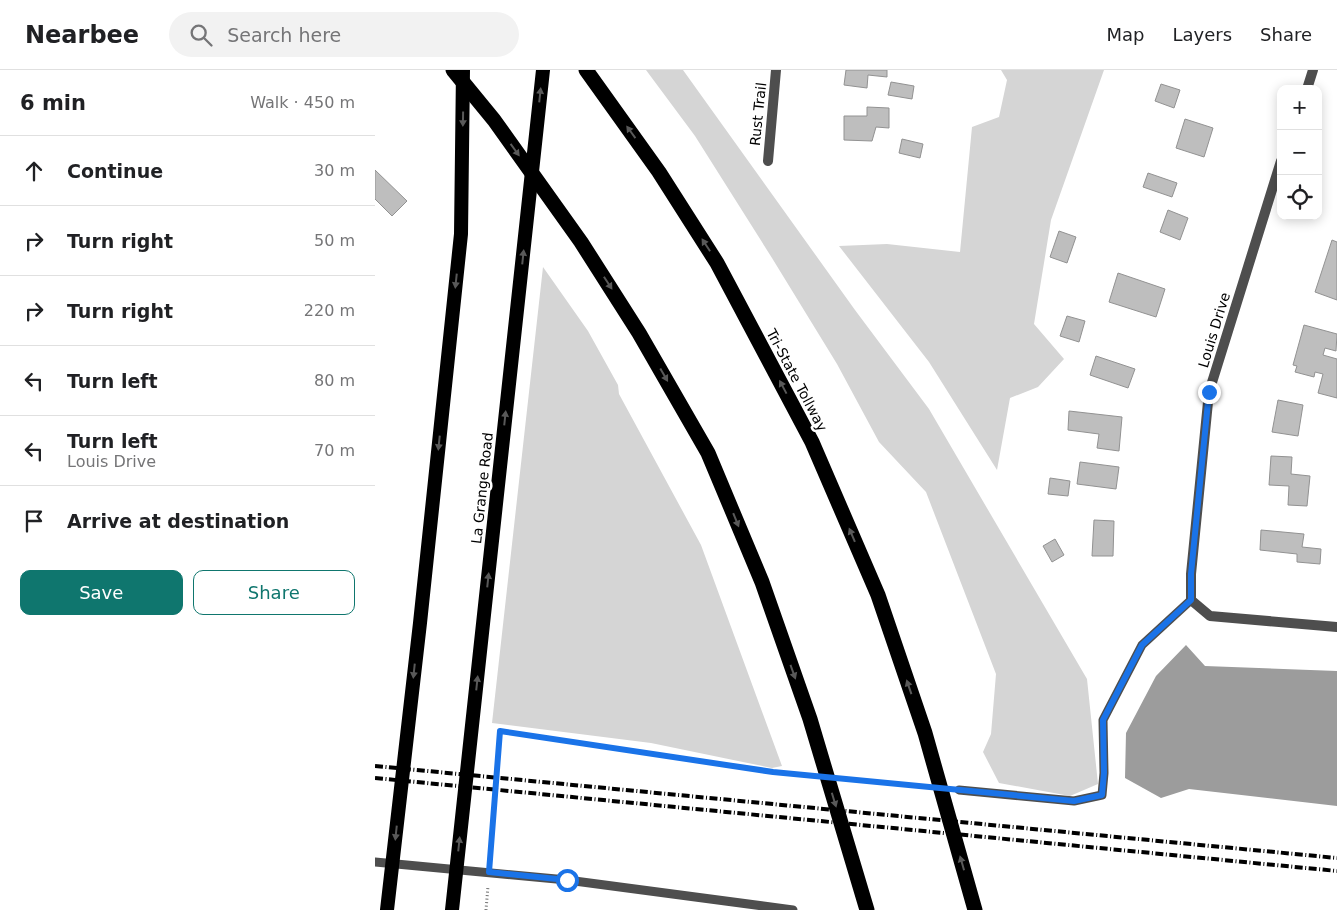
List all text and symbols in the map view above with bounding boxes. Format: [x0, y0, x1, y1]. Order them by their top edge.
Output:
search box [169, 12, 519, 57]
text: Nearbee [25, 21, 139, 49]
icon: search [187, 21, 215, 49]
text: Search here [227, 24, 341, 46]
text: Map [1106, 24, 1144, 45]
text: Layers [1172, 24, 1232, 45]
text: Share [1260, 24, 1312, 45]
street label: Rust Trail [747, 81, 769, 147]
map controls [1277, 85, 1322, 220]
button: + [1277, 85, 1322, 130]
one-way arrow [536, 87, 544, 103]
text: 6 min [20, 91, 86, 115]
text: Walk · 450 m [250, 93, 355, 112]
one-way arrow [459, 111, 467, 127]
one-way arrow [625, 126, 636, 139]
button: − [1277, 130, 1322, 175]
one-way arrow [510, 143, 520, 157]
icon: ahead [20, 157, 48, 185]
text: Continue [67, 160, 163, 182]
text: 30 m [314, 161, 355, 180]
button: locate [1277, 175, 1322, 220]
icon: right [20, 227, 48, 255]
text: Turn right [67, 230, 173, 252]
text: 50 m [314, 231, 355, 250]
one-way arrow [701, 238, 710, 251]
one-way arrow [519, 248, 527, 264]
one-way arrow [452, 273, 460, 289]
one-way arrow [603, 277, 612, 290]
street label: Louis Drive [1195, 290, 1233, 370]
icon: right [20, 297, 48, 325]
text: Turn right [67, 300, 173, 322]
text: 220 m [304, 301, 355, 320]
street label: Tri-State Tollway [763, 325, 831, 434]
icon: left [20, 367, 48, 395]
one-way arrow [659, 368, 668, 381]
text: Turn left [67, 370, 158, 392]
text: 80 m [314, 371, 355, 390]
one-way arrow [779, 380, 787, 395]
route end [1198, 381, 1221, 404]
one-way arrow [501, 410, 509, 426]
text: Turn left [67, 430, 158, 452]
street label: La Grange Road [468, 431, 496, 545]
one-way arrow [435, 435, 443, 451]
icon: left [20, 437, 48, 465]
text: 70 m [314, 441, 355, 460]
text: Louis Drive [67, 452, 156, 471]
icon: arrive [20, 507, 48, 535]
text: Arrive at destination [67, 510, 289, 532]
one-way arrow [732, 513, 740, 528]
one-way arrow [847, 528, 855, 542]
button: Save [20, 570, 183, 615]
button: Share [193, 570, 355, 615]
one-way arrow [484, 571, 492, 587]
one-way arrow [410, 664, 418, 680]
one-way arrow [789, 665, 797, 680]
one-way arrow [473, 674, 481, 690]
one-way arrow [905, 679, 912, 694]
one-way arrow [831, 792, 839, 807]
one-way arrow [392, 825, 400, 841]
one-way arrow [455, 836, 463, 852]
one-way arrow [957, 856, 965, 871]
route start [556, 869, 579, 892]

